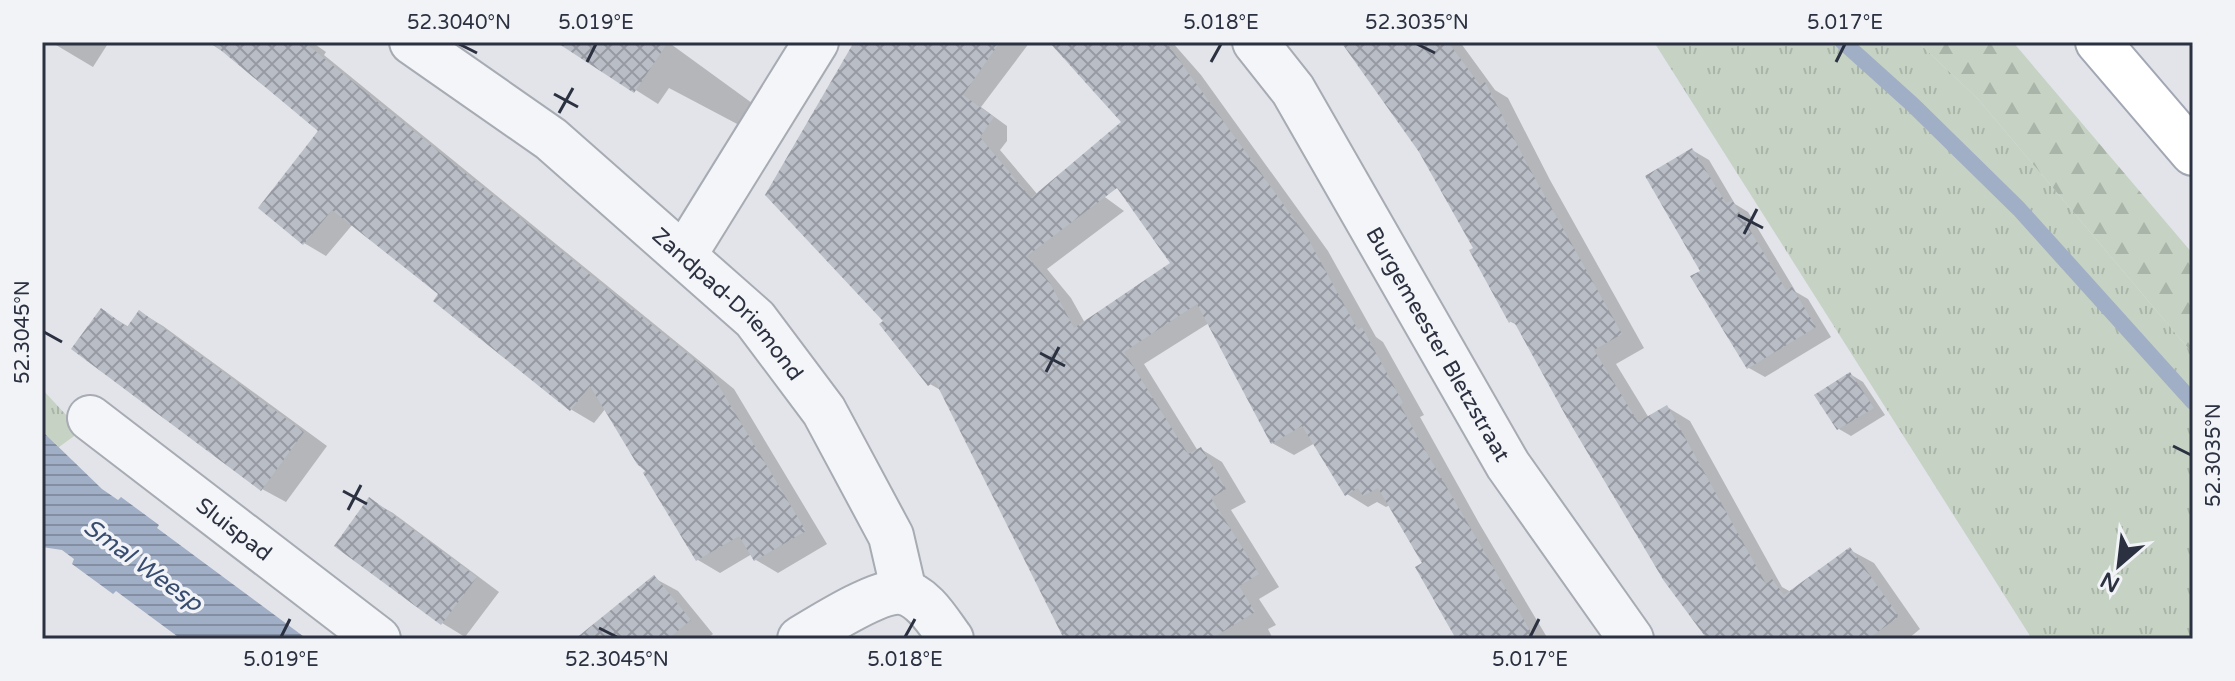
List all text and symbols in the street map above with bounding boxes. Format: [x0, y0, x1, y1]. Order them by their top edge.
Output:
text: 52.3040°N [407, 11, 511, 35]
text: 5.019°E [558, 11, 634, 35]
text: 5.018°E [1183, 11, 1259, 35]
text: 52.3035°N [1365, 11, 1469, 35]
text: 5.017°E [1807, 11, 1883, 35]
street label: Zandpad-Driemond [647, 223, 808, 386]
street label: Burgemeester Bletzstraat [1360, 223, 1515, 466]
text: 52.3045°N [11, 280, 35, 384]
text: 52.3035°N [2202, 403, 2226, 507]
street label: Sluispad [191, 492, 277, 567]
water label: Smal Weesp [78, 513, 209, 619]
north arrow [2079, 525, 2159, 605]
text: N [2096, 566, 2124, 597]
text: 5.019°E [243, 648, 319, 672]
text: 52.3045°N [565, 648, 669, 672]
text: 5.018°E [867, 648, 943, 672]
text: 5.017°E [1492, 648, 1568, 672]

